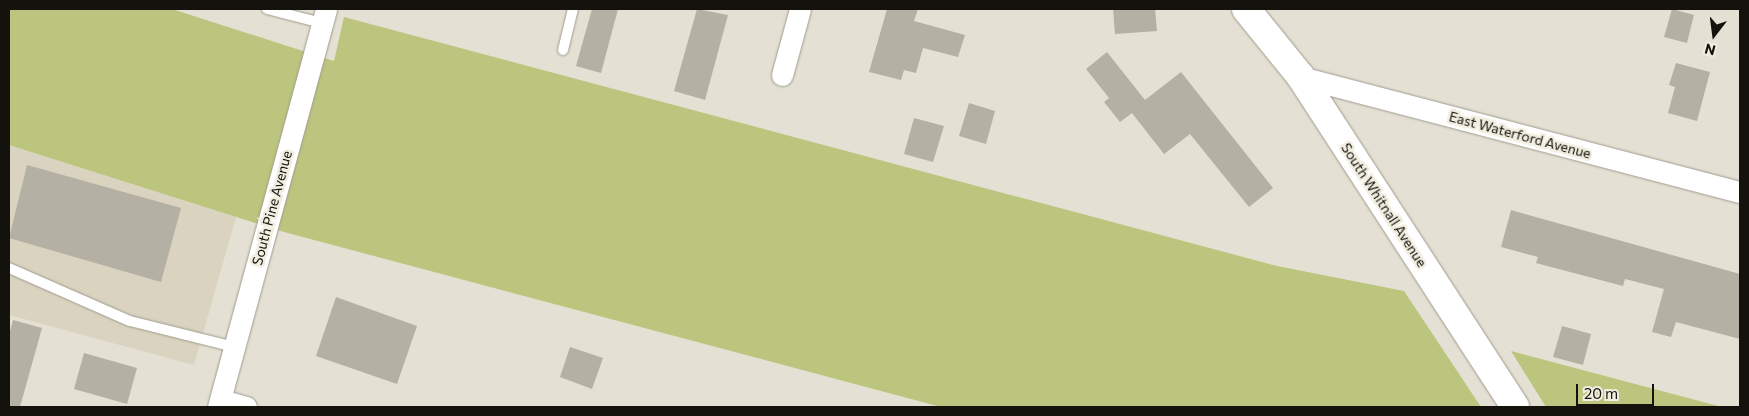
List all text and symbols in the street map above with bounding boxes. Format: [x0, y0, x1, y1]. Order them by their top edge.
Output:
north arrow [1689, 10, 1739, 60]
text: N [1703, 40, 1717, 60]
street label: East Waterford Avenue [1447, 108, 1593, 162]
street label: South Whitnall Avenue [1338, 140, 1430, 270]
street label: South Pine Avenue [249, 149, 295, 267]
scale bar [1579, 374, 1656, 406]
text: 20 m [1584, 384, 1618, 402]

